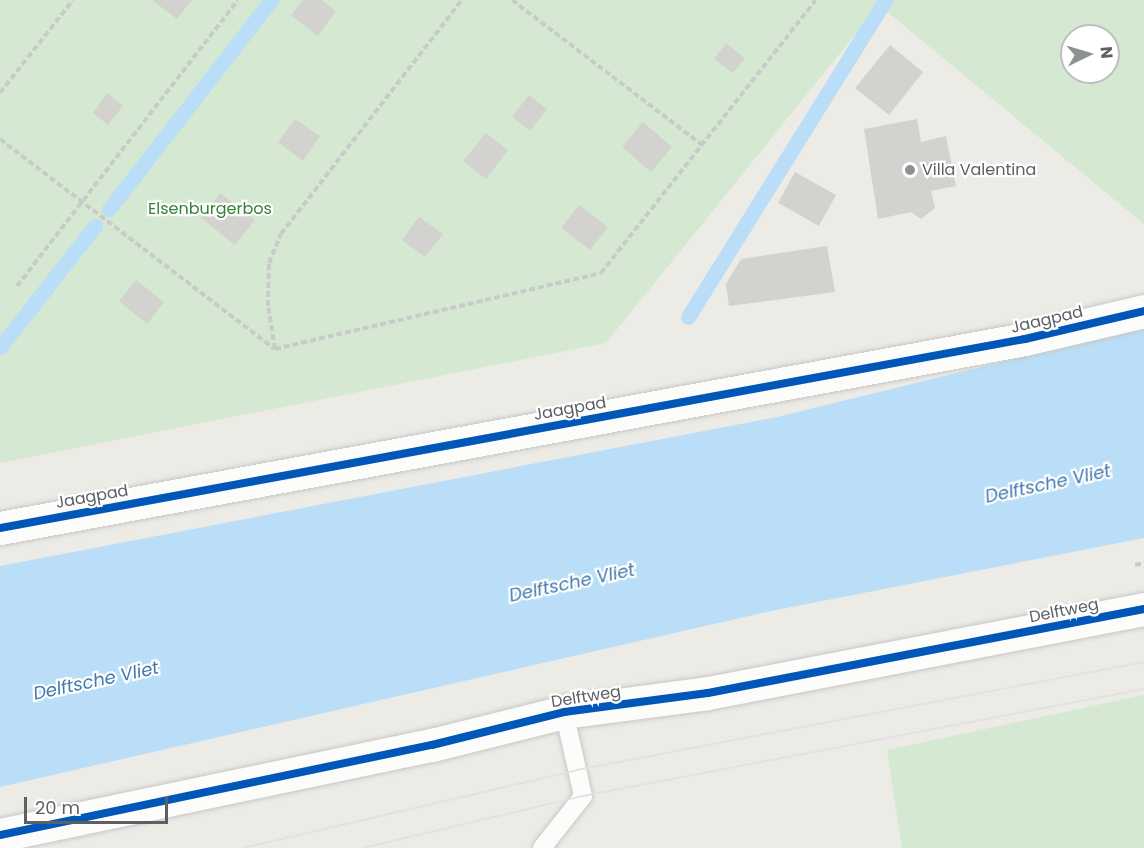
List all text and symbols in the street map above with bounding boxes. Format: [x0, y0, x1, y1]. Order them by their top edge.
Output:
north arrow [1060, 24, 1120, 84]
text: N [1094, 46, 1118, 60]
place label: Villa Valentina [922, 160, 1036, 180]
marker: Villa Valentina [903, 163, 917, 177]
park label: Elsenburgerbos [148, 199, 272, 219]
street label: Jaagpad [1009, 302, 1085, 338]
street label: Jaagpad [532, 393, 608, 425]
water label: Delftsche Vliet [983, 460, 1113, 508]
street label: Jaagpad [54, 481, 130, 513]
water label: Delftsche Vliet [507, 559, 637, 607]
street label: Delftweg [1028, 595, 1100, 627]
water label: Delftsche Vliet [31, 657, 161, 705]
street label: Delftweg [550, 682, 622, 712]
scale bar [27, 785, 171, 823]
text: 20 m [35, 795, 80, 820]

